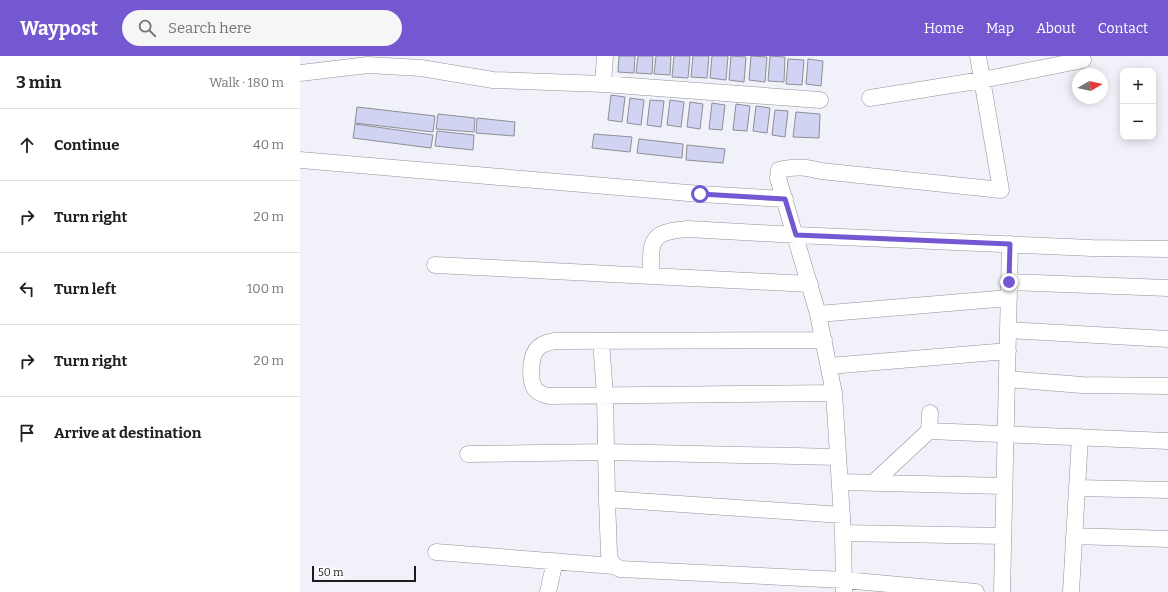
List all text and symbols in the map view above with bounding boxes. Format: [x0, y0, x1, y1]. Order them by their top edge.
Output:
search box [122, 10, 402, 46]
text: Waypost [20, 17, 98, 40]
icon: search [136, 17, 158, 39]
text: Search here [168, 19, 251, 37]
text: Home [924, 20, 964, 37]
text: Map [986, 20, 1014, 37]
text: About [1036, 20, 1076, 37]
text: Contact [1098, 20, 1148, 37]
north arrow [1072, 68, 1108, 104]
map controls [1120, 68, 1156, 140]
button: + [1120, 68, 1156, 104]
text: 3 min [16, 72, 61, 93]
text: Walk · 180 m [209, 75, 284, 90]
button: − [1120, 104, 1156, 140]
icon: ahead [16, 134, 38, 156]
text: Continue [54, 136, 120, 154]
text: 40 m [253, 137, 284, 152]
route start [691, 185, 709, 203]
icon: right [16, 206, 38, 228]
text: Turn right [54, 208, 127, 226]
text: 20 m [254, 209, 284, 224]
route end [1000, 273, 1018, 291]
icon: left [16, 278, 38, 300]
text: Turn left [54, 280, 116, 298]
text: 100 m [247, 281, 284, 296]
icon: right [16, 350, 38, 372]
text: Turn right [54, 352, 127, 370]
text: 20 m [254, 353, 284, 368]
icon: arrive [16, 422, 38, 444]
text: Arrive at destination [54, 424, 201, 442]
scale bar [312, 564, 416, 583]
text: 50 m [318, 566, 344, 579]

